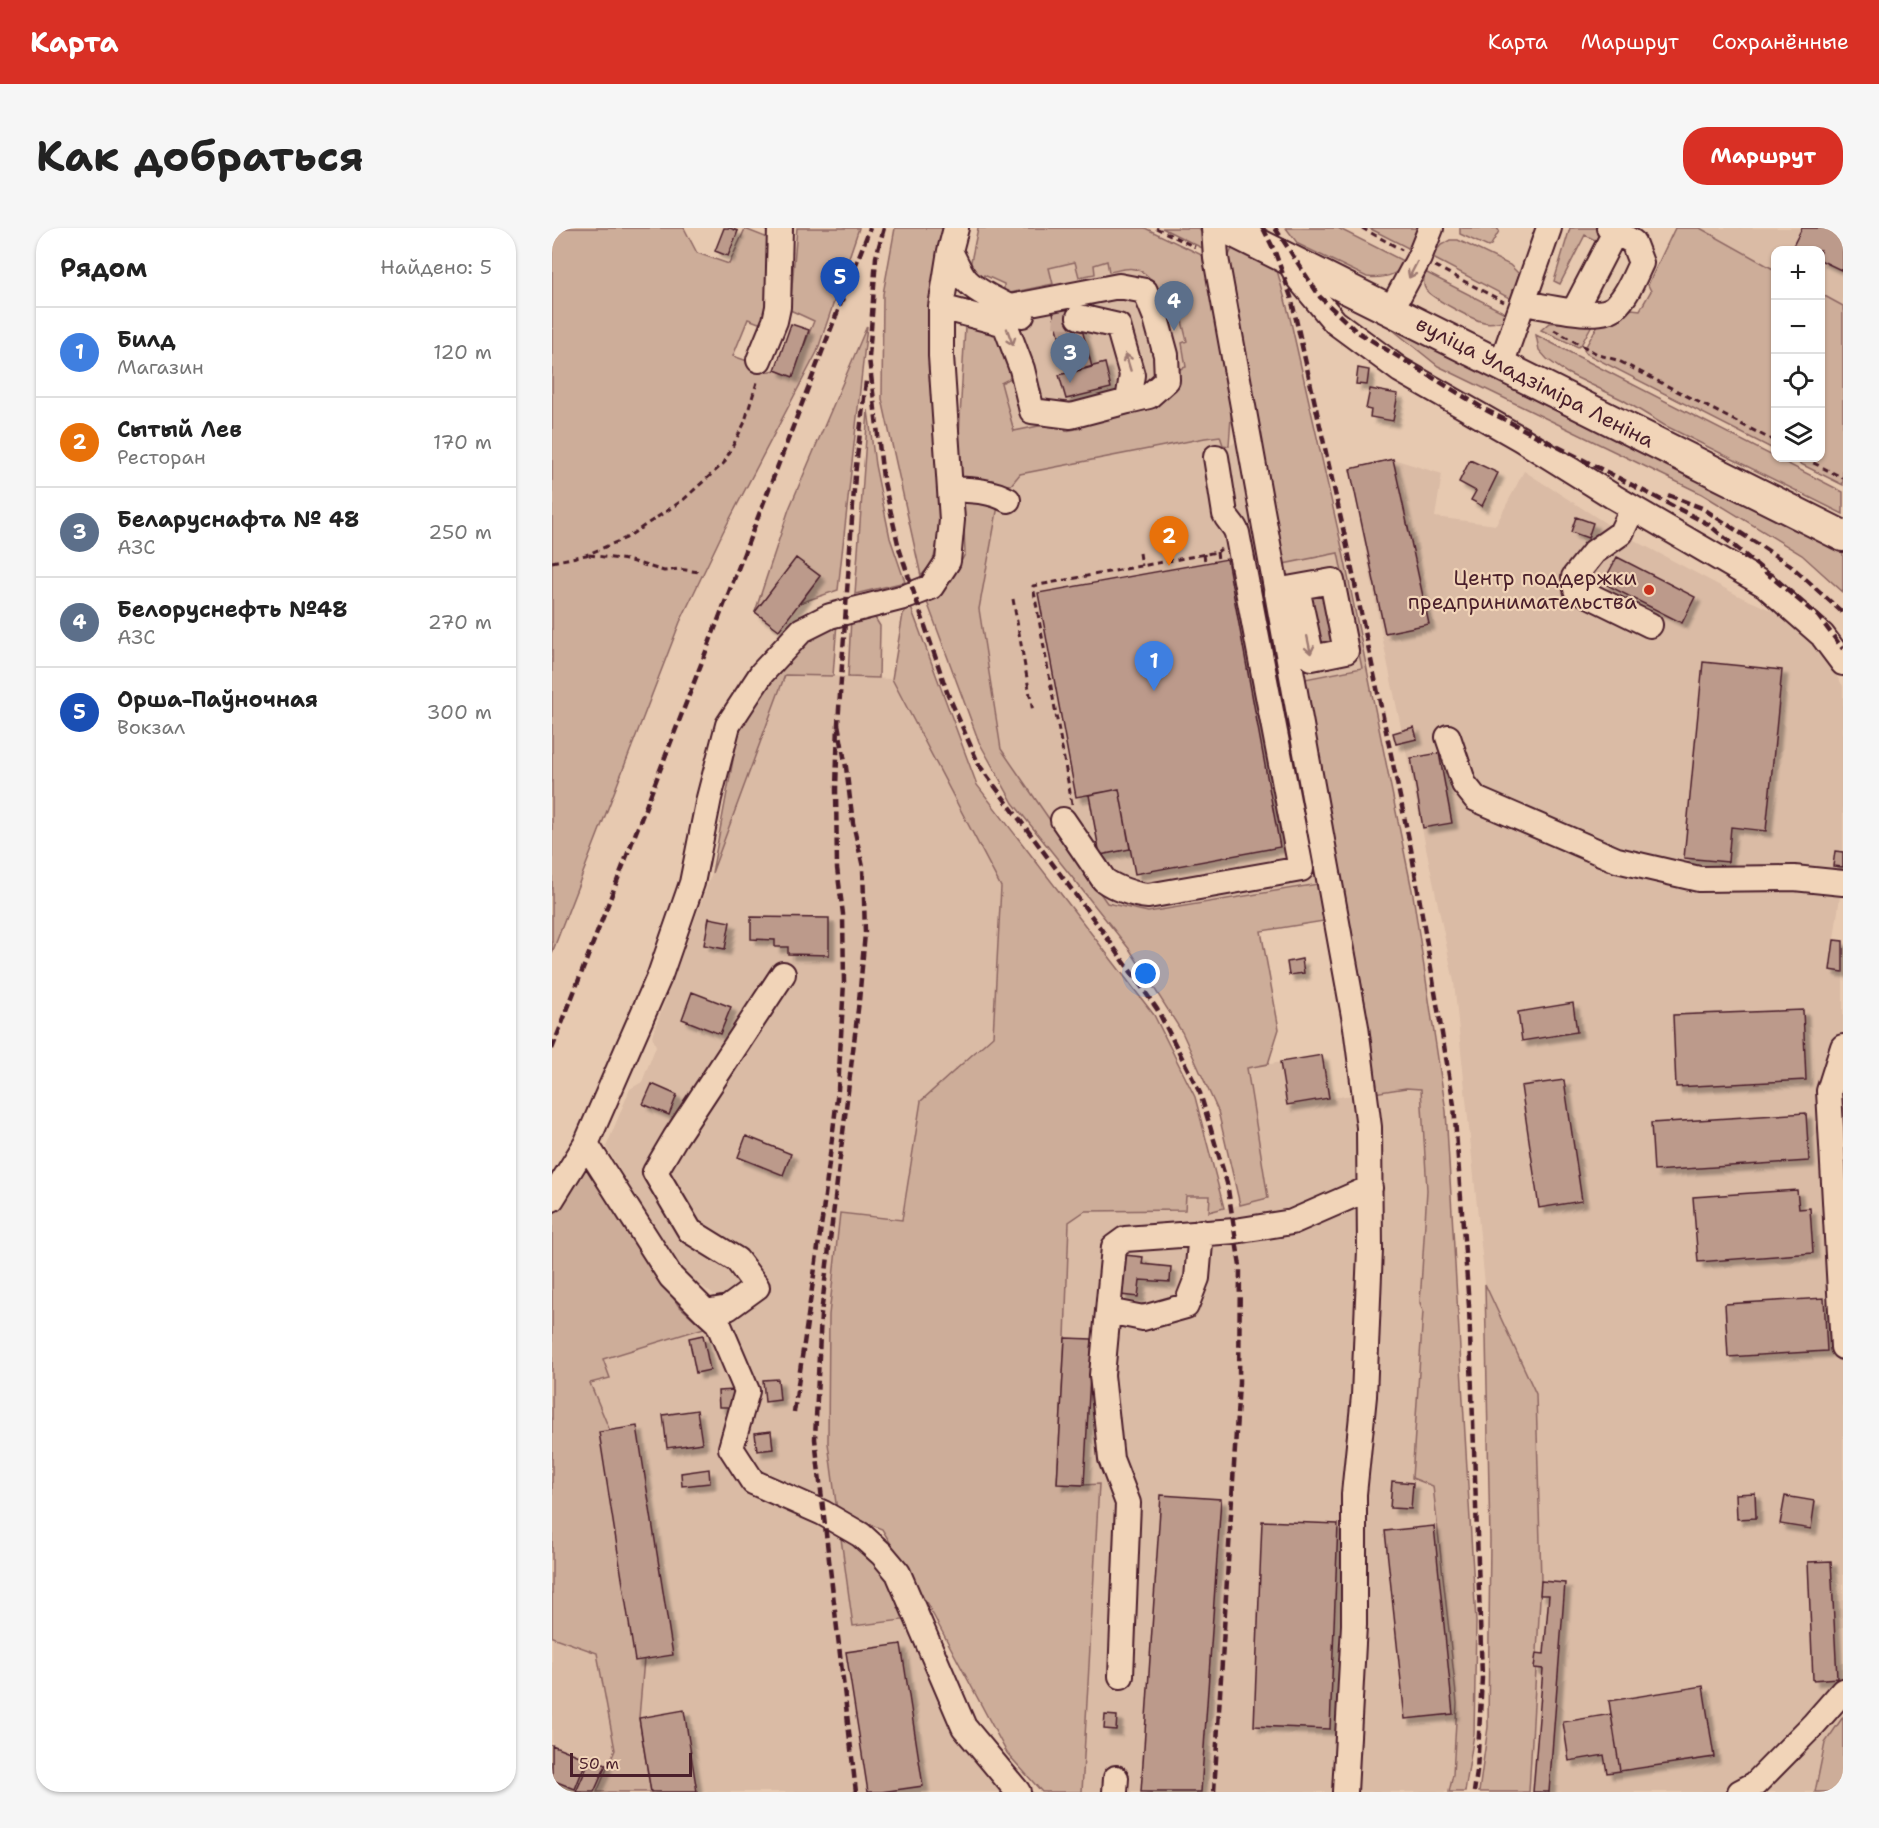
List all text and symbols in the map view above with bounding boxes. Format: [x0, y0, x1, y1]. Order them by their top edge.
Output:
text: Карта [30, 23, 119, 61]
text: Карта [1488, 28, 1548, 56]
text: Маршрут [1581, 28, 1679, 56]
text: Сохранённые [1712, 28, 1849, 56]
button: Маршрут [1683, 127, 1843, 185]
text: Как добраться [36, 128, 364, 184]
map controls [1771, 246, 1825, 462]
button: + [1771, 246, 1825, 300]
text: Рядом [60, 250, 147, 285]
text: Найдено: 5 [380, 254, 492, 280]
pin: 5 [820, 257, 860, 307]
one-way arrow [1406, 260, 1418, 278]
pin: 4 [1154, 282, 1194, 331]
button: − [1771, 300, 1825, 354]
street label: вуліца Уладзіміра Леніна [1411, 310, 1659, 454]
text: Билд [117, 325, 176, 354]
one-way arrow [1005, 327, 1016, 345]
pin: 3 [1050, 334, 1090, 383]
text: 1 [75, 339, 84, 365]
text: 120 m [433, 339, 492, 365]
one-way arrow [1122, 353, 1133, 372]
text: Магазин [117, 354, 204, 380]
button: locate [1771, 354, 1825, 408]
button: layers [1771, 408, 1825, 462]
text: Сытый Лев [117, 415, 242, 444]
text: 2 [73, 429, 87, 455]
text: 170 m [433, 429, 492, 455]
text: Ресторан [117, 444, 206, 470]
text: Беларуснафта № 48 [117, 505, 359, 534]
pin: 2 [1150, 516, 1188, 566]
text: 3 [73, 519, 87, 545]
text: 250 m [428, 519, 492, 545]
text: АЗС [117, 534, 155, 560]
place label: Центр поддержки предпринимательства [1408, 564, 1637, 616]
marker: Центр поддержки предпринимательства [1642, 583, 1656, 597]
text: Белоруснефть №48 [117, 595, 348, 624]
text: 4 [73, 609, 87, 635]
text: 270 m [428, 609, 492, 635]
text: АЗС [117, 624, 155, 650]
one-way arrow [1304, 635, 1315, 654]
pin: 1 [1134, 642, 1174, 691]
text: Орша-Паўночная [117, 685, 318, 714]
text: 5 [73, 699, 86, 725]
text: 300 m [426, 699, 492, 725]
text: Вокзал [117, 714, 185, 740]
your location [1131, 959, 1160, 988]
scale bar [570, 1750, 692, 1778]
text: 50 m [579, 1753, 619, 1774]

